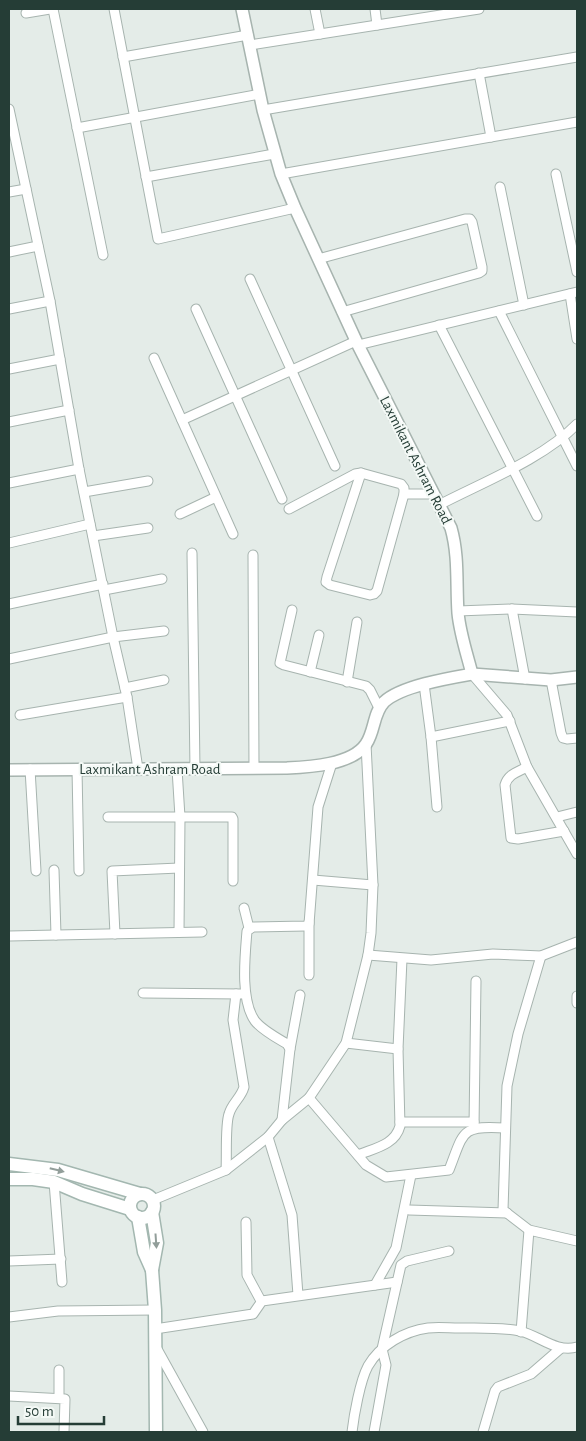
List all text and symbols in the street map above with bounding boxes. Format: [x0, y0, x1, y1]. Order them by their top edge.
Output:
street label: Laxmikant Ashram Road [377, 394, 454, 527]
street label: Laxmikant Ashram Road [79, 762, 221, 777]
one-way arrow [49, 1167, 64, 1175]
one-way arrow [153, 1234, 161, 1250]
scale bar [18, 1394, 104, 1426]
text: 50 m [25, 1404, 54, 1419]

